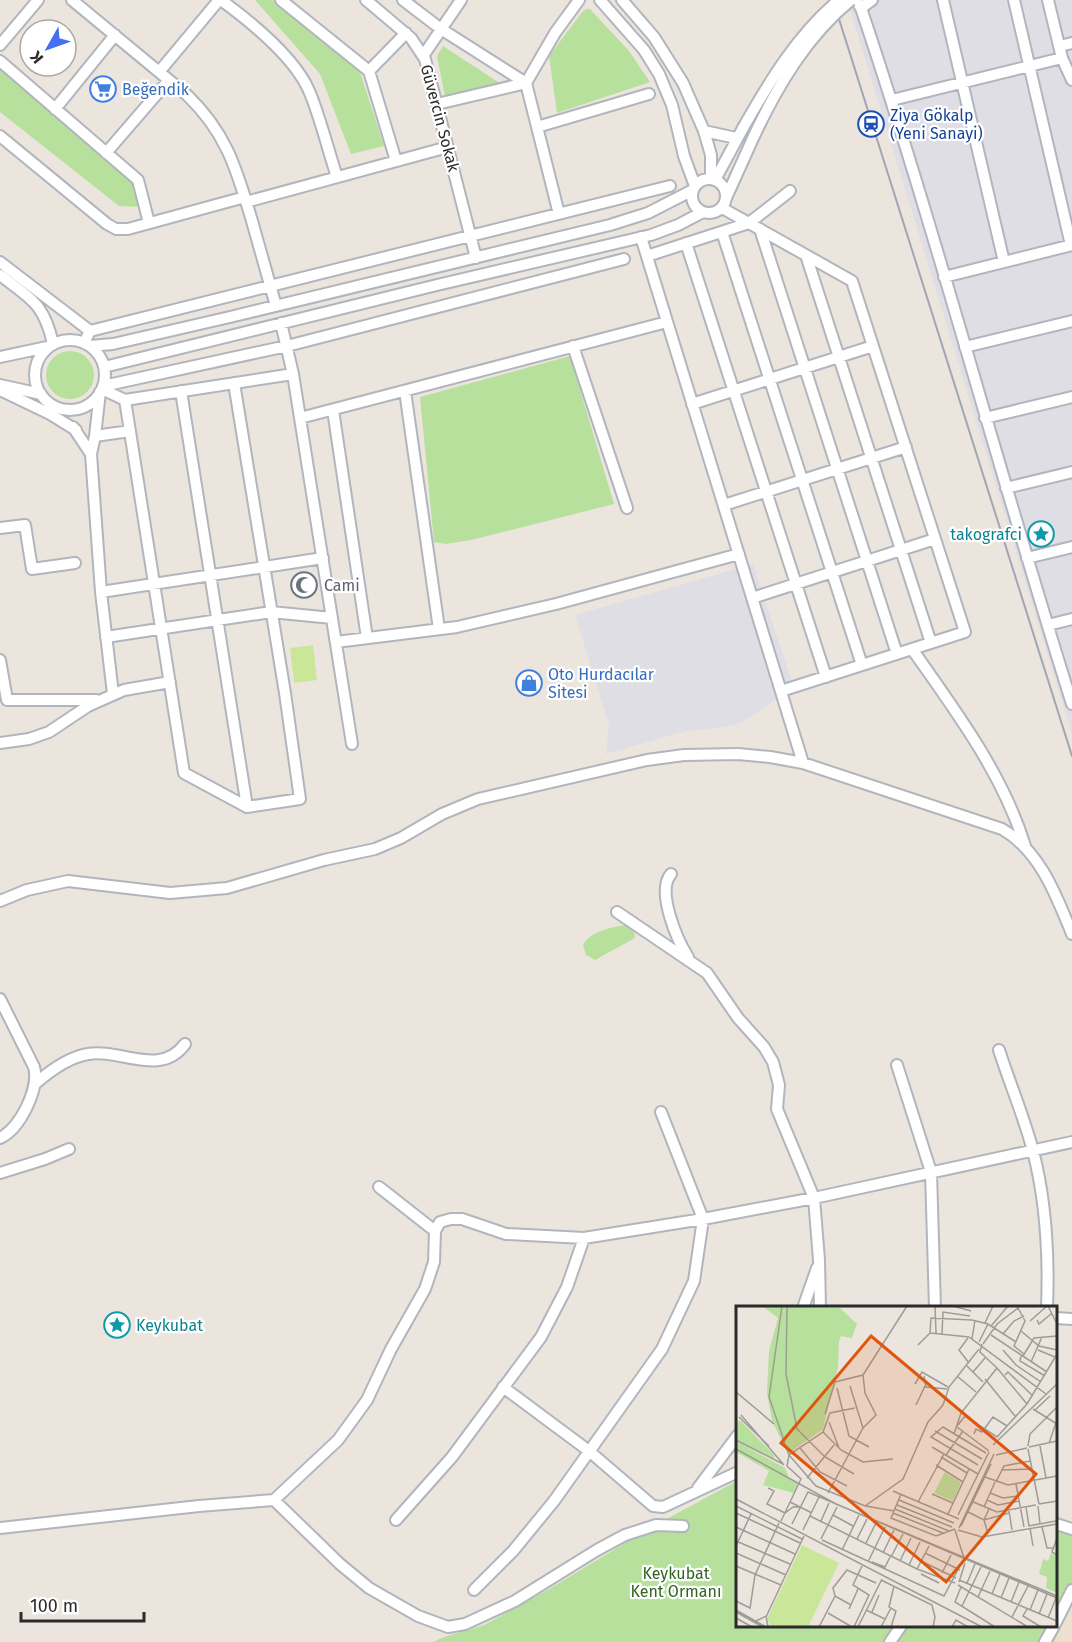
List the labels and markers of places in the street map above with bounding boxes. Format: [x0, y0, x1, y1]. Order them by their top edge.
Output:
supermarket icon: Beğendik [88, 74, 118, 104]
place label: Beğendik [122, 80, 190, 99]
place label: Ziya Gökalp (Yeni Sanayi) [890, 106, 983, 143]
station icon: Ziya Gökalp (Yeni Sanayi) [856, 109, 886, 139]
place icon: takografci [1026, 519, 1056, 549]
place label: takografci [950, 525, 1022, 544]
mosque icon: Cami [289, 570, 319, 600]
place label: Cami [324, 576, 360, 595]
place label: Oto Hurdacılar Sitesi [548, 665, 655, 702]
shop icon: Oto Hurdacılar Sitesi [514, 668, 544, 698]
place icon: Keykubat [102, 1310, 132, 1340]
place label: Keykubat [136, 1316, 203, 1335]

